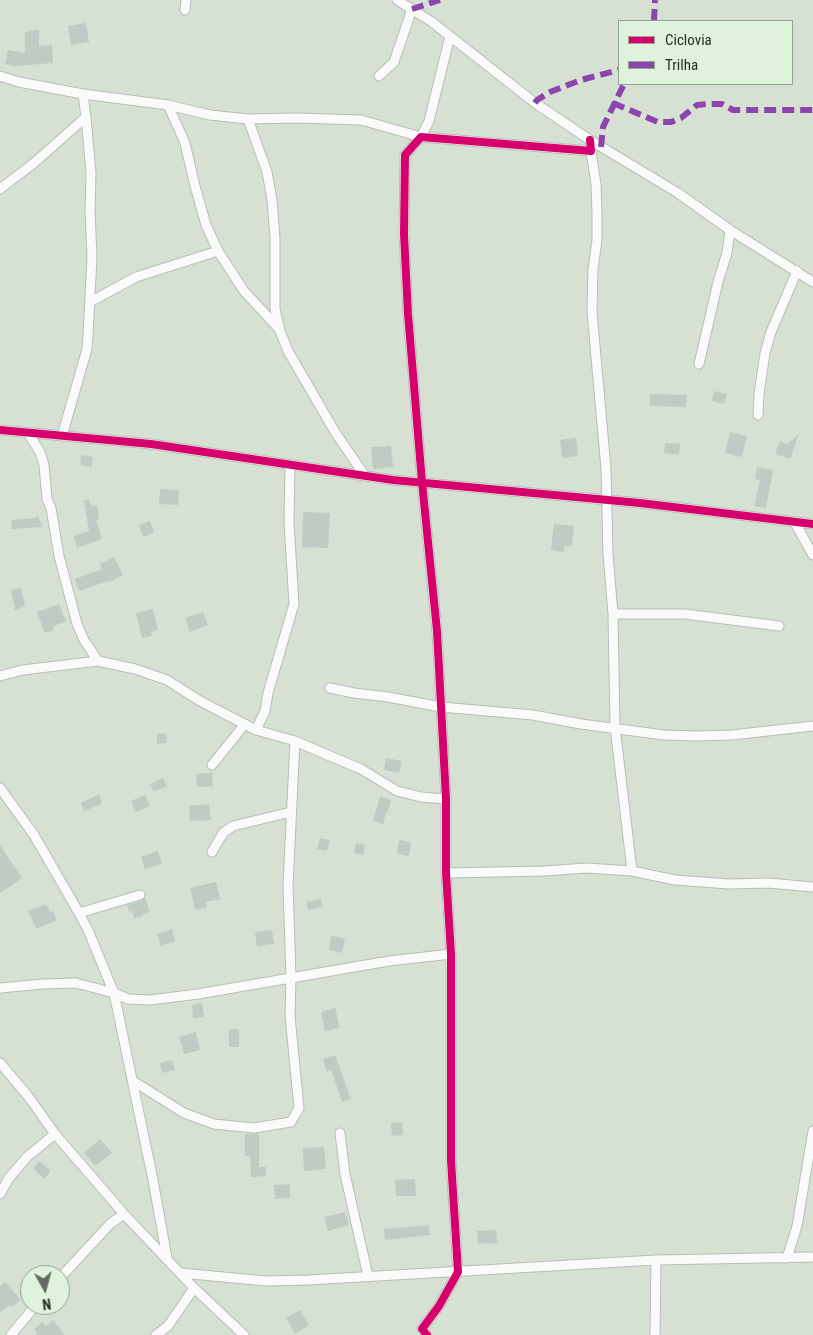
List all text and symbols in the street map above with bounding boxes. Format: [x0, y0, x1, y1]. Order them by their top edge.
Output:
legend [618, 20, 793, 85]
text: Ciclovia [665, 31, 712, 49]
text: Trilha [665, 56, 698, 74]
north arrow [20, 1265, 70, 1315]
text: N [41, 1295, 52, 1312]

